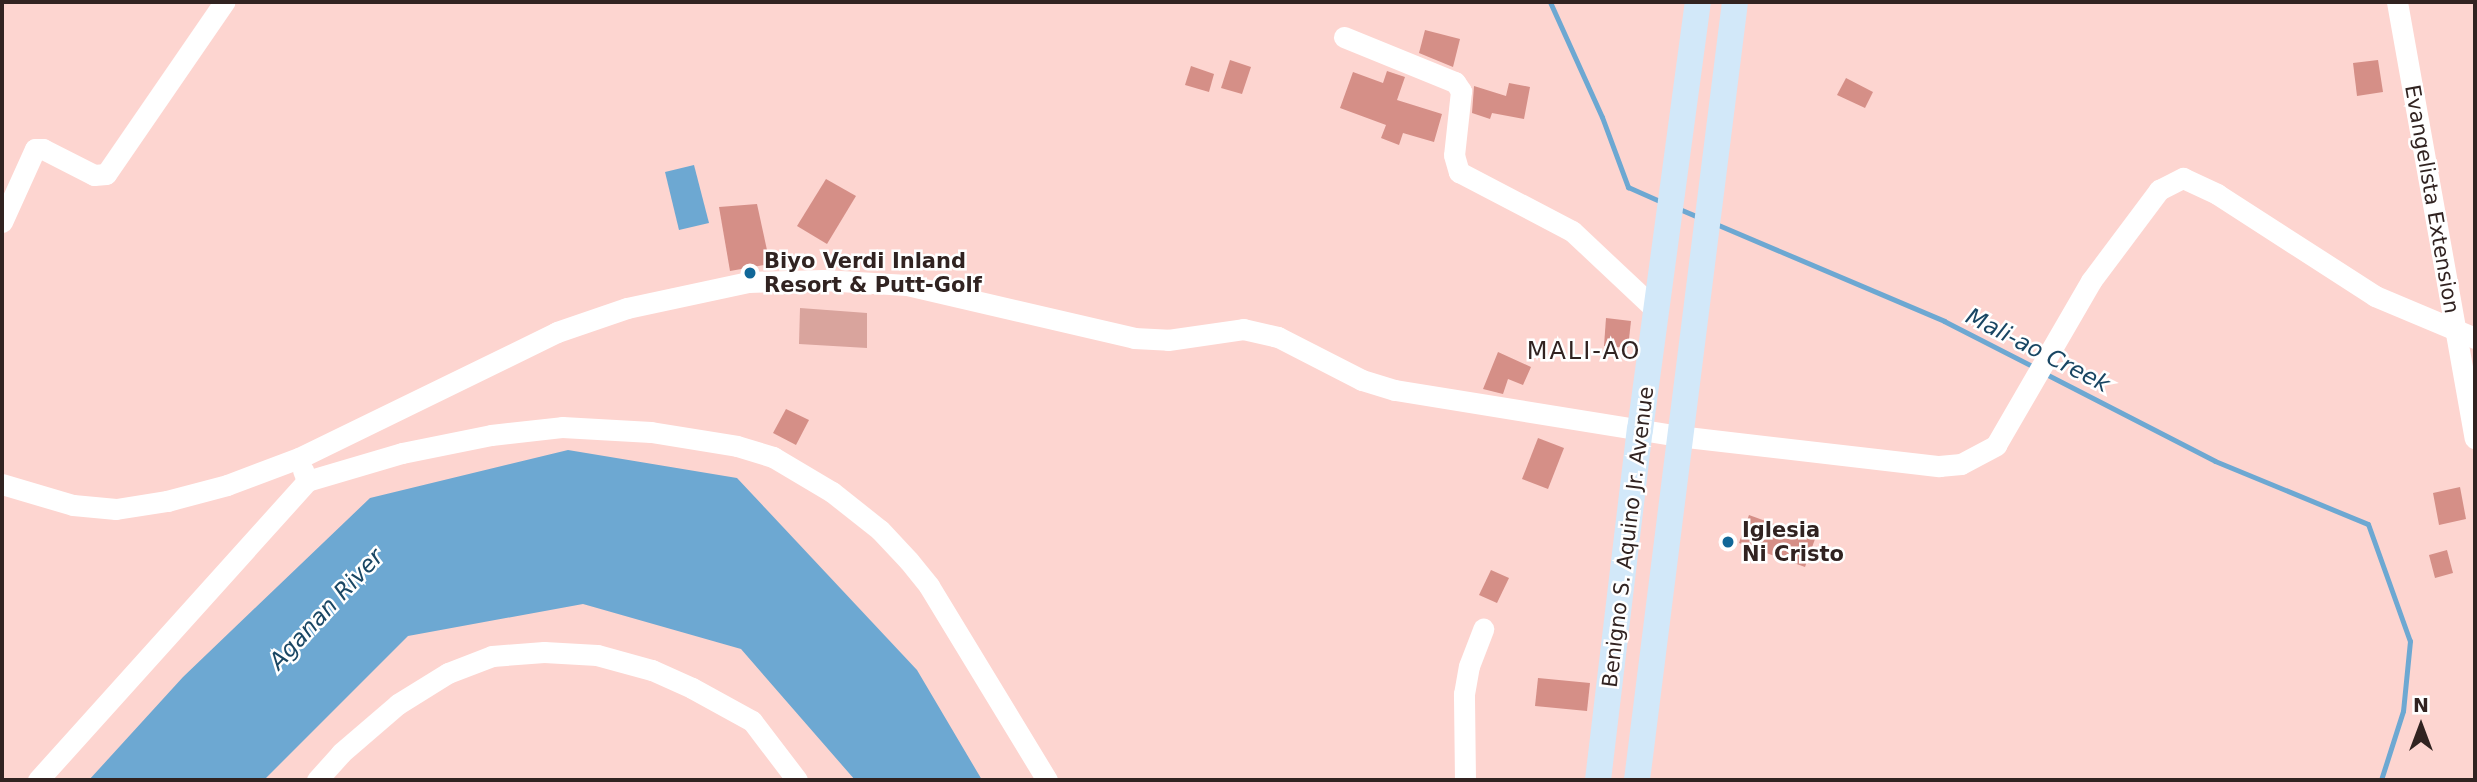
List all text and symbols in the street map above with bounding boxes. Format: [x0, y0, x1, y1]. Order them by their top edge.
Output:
street label: Evangelista Extension [2399, 83, 2465, 315]
place label: Biyo Verdi Inland Resort & Putt-Golf [764, 248, 982, 298]
marker: Biyo Verdi Inland Resort & Putt-Golf [742, 265, 758, 281]
water label: Mali-ao Creek [1962, 302, 2114, 398]
district label: MALI-AO [1528, 338, 1640, 366]
street label: Benigno S. Aquino Jr. Avenue [1597, 385, 1659, 689]
place label: Iglesia Ni Cristo [1742, 517, 1844, 567]
marker: Iglesia Ni Cristo [1720, 534, 1736, 550]
water label: Aganan River [263, 543, 389, 675]
north arrow [2386, 691, 2456, 761]
text: N [2413, 694, 2429, 716]

